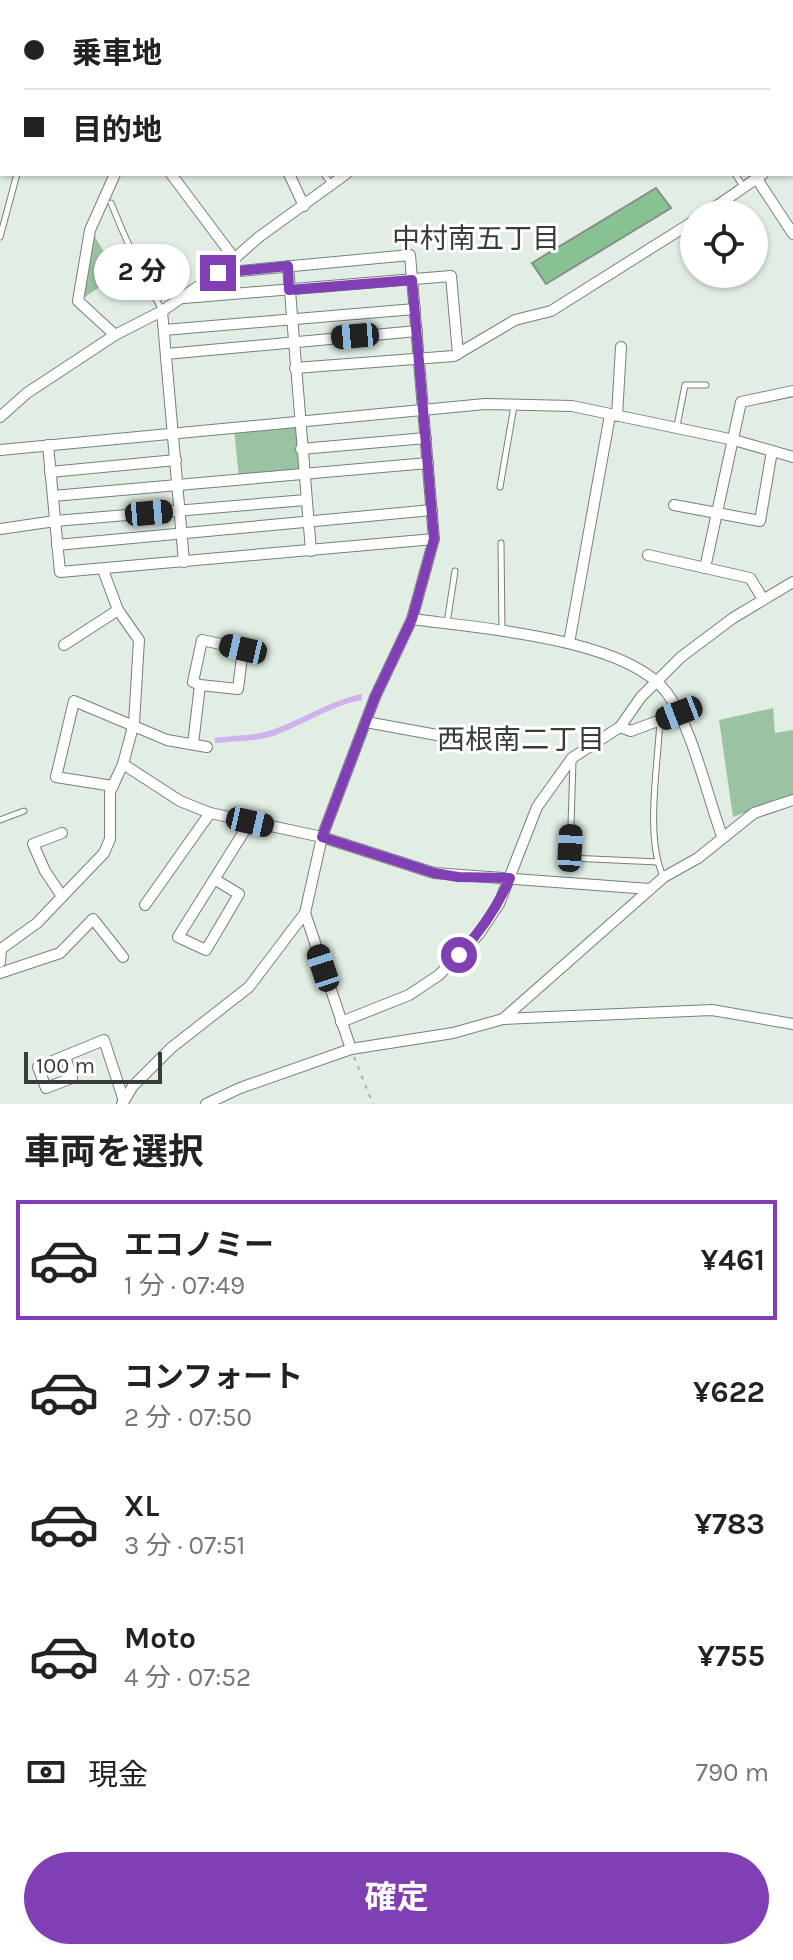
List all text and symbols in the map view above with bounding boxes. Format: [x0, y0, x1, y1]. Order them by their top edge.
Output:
text: 乗車地 [72, 35, 162, 71]
text: 目的地 [72, 112, 162, 148]
map controls [680, 200, 768, 288]
button: locate [680, 200, 768, 288]
district label: 中村南五丁目 [392, 222, 560, 255]
callout: 2 分 [94, 245, 190, 301]
route end [200, 255, 236, 291]
text: 2 分 [118, 256, 166, 287]
car [330, 322, 380, 350]
car [124, 499, 174, 527]
car [217, 632, 269, 666]
car [652, 693, 706, 733]
district label: 西根南二丁目 [437, 723, 605, 756]
car [224, 805, 276, 839]
car [557, 823, 583, 873]
route start [441, 937, 477, 973]
car [304, 941, 342, 995]
scale bar [24, 1048, 162, 1084]
text: 100 m [36, 1053, 95, 1079]
text: 車両を選択 [24, 1131, 204, 1173]
icon: car [28, 1224, 100, 1296]
text: エコノミー [124, 1227, 274, 1263]
text: ¥461 [701, 1242, 765, 1278]
text: 1 分 · 07:49 [124, 1270, 245, 1301]
icon: car [28, 1356, 100, 1428]
text: コンフォート [124, 1359, 303, 1395]
text: ¥622 [693, 1374, 765, 1410]
text: 2 分 · 07:50 [124, 1402, 252, 1433]
icon: car [28, 1488, 100, 1560]
text: XL [124, 1488, 159, 1524]
text: ¥783 [694, 1506, 765, 1542]
text: 3 分 · 07:51 [124, 1530, 245, 1561]
icon: car [28, 1620, 100, 1692]
text: Moto [124, 1620, 196, 1656]
text: ¥755 [698, 1638, 765, 1674]
text: 4 分 · 07:52 [124, 1662, 251, 1693]
icon: cash [24, 1750, 68, 1794]
text: 現金 [88, 1757, 148, 1793]
text: 790 m [696, 1757, 769, 1788]
button: 確定 [24, 1852, 769, 1944]

